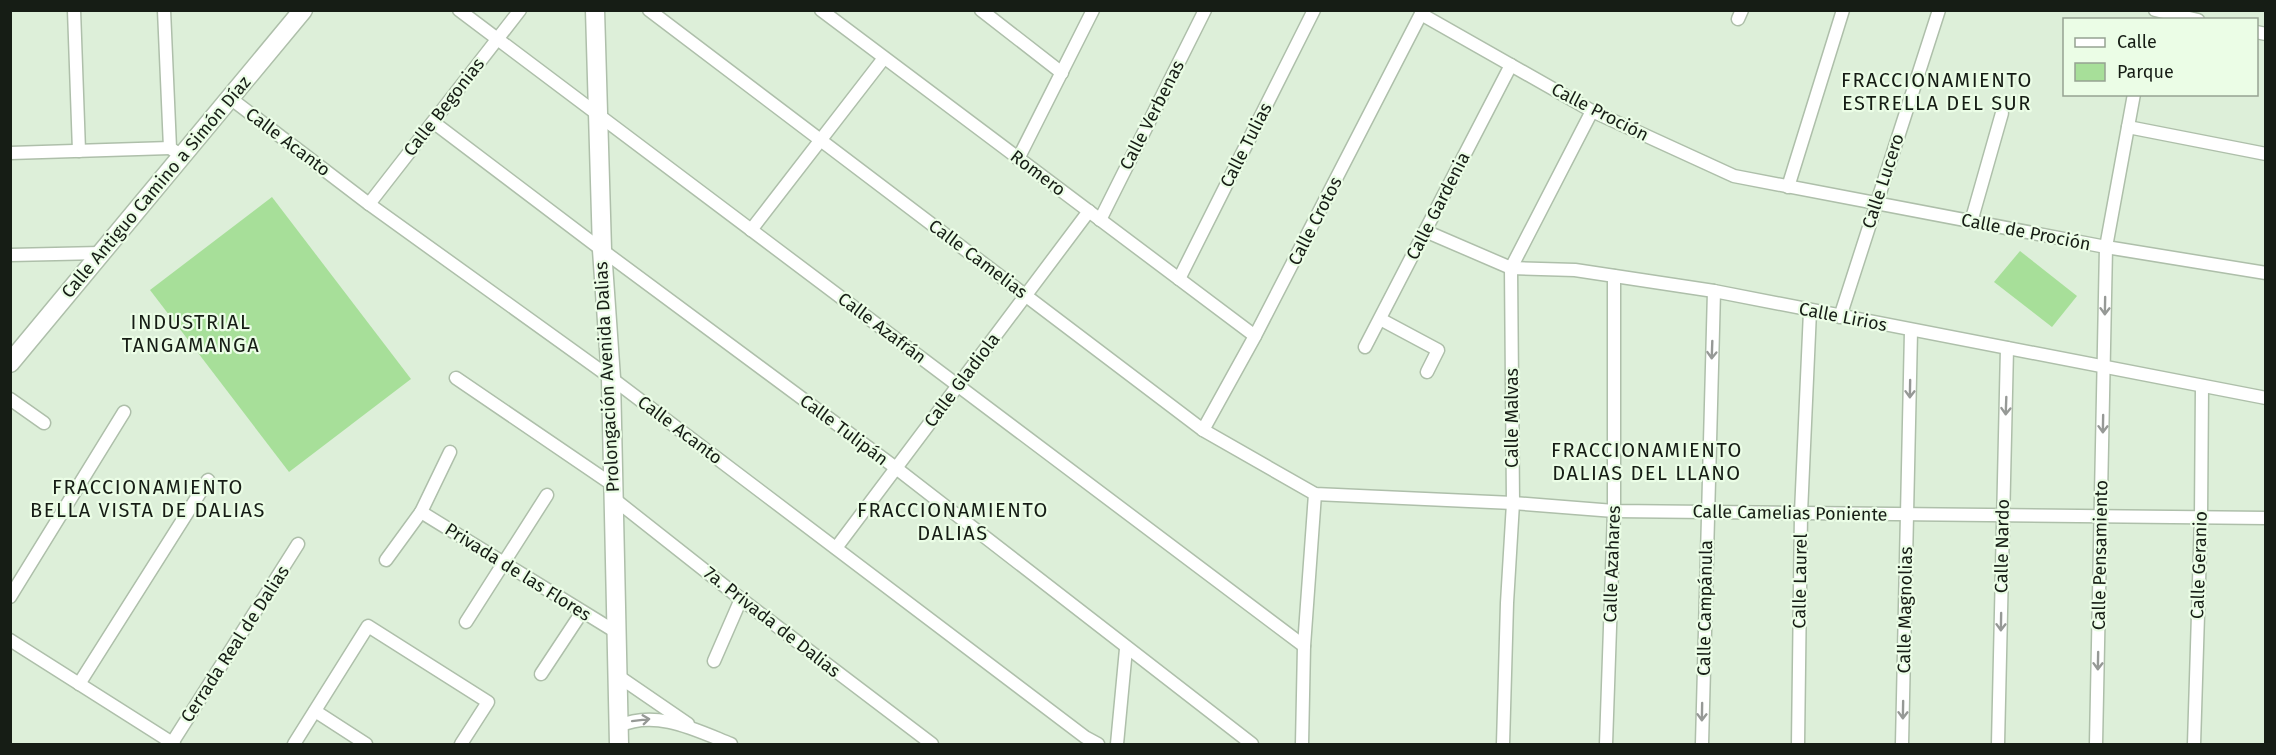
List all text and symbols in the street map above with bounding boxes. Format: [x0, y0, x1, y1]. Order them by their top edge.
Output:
legend [2063, 18, 2258, 96]
text: Calle [2117, 31, 2157, 53]
street label: Calle Begonias [399, 54, 489, 160]
street label: Calle Verbenas [1115, 57, 1189, 173]
text: Parque [2117, 61, 2174, 83]
district label: FRACCIONAMIENTO ESTRELLA DEL SUR [1841, 68, 2033, 115]
street label: Calle Antiguo Camino a Simón Díaz [57, 71, 255, 302]
street label: Calle Proción [1548, 78, 1652, 146]
street label: Calle Tulias [1215, 99, 1277, 191]
street label: Calle Acanto [241, 103, 335, 181]
street label: Calle Lucero [1857, 131, 1909, 231]
street label: Romero [1006, 145, 1070, 201]
street label: Calle Gardenia [1401, 148, 1475, 264]
street label: Calle Crotos [1283, 173, 1347, 269]
street label: Calle de Proción [1959, 209, 2093, 255]
street label: Calle Camelias [924, 215, 1032, 303]
street label: Prolongación Avenida Dalias [590, 261, 624, 493]
street label: Calle Azafrán [833, 288, 931, 368]
one-way arrow [2099, 295, 2111, 315]
street label: Calle Lirios [1797, 298, 1889, 336]
district label: INDUSTRIAL TANGAMANGA [122, 310, 260, 357]
street label: Calle Gladiola [919, 329, 1005, 431]
one-way arrow [1706, 339, 1718, 359]
street label: Calle Malvas [1501, 368, 1523, 468]
one-way arrow [1904, 379, 1916, 399]
street label: Calle Tulipán [796, 390, 892, 470]
street label: Calle Acanto [633, 391, 727, 469]
one-way arrow [2000, 396, 2011, 416]
one-way arrow [2097, 413, 2109, 433]
district label: FRACCIONAMIENTO DALIAS DEL LLANO [1551, 438, 1743, 485]
district label: FRACCIONAMIENTO BELLA VISTA DE DALIAS [30, 475, 266, 522]
street label: Calle Pensamiento [2088, 480, 2112, 630]
district label: FRACCIONAMIENTO DALIAS [857, 498, 1049, 545]
street label: Calle Nardo [1990, 499, 2014, 593]
street label: Calle Camelias Poniente [1692, 500, 1888, 526]
street label: Calle Azahares [1599, 505, 1625, 623]
street label: Calle Geranio [2186, 511, 2212, 619]
street label: Privada de las Flores [441, 518, 595, 626]
street label: Calle Laurel [1788, 533, 1812, 629]
street label: Calle Campánula [1693, 540, 1717, 676]
street label: Calle Magnolias [1893, 546, 1917, 674]
street label: Cerrada Real de Dalias [176, 561, 294, 727]
street label: 7a. Privada de Dalias [699, 562, 845, 682]
one-way arrow [1995, 612, 2006, 632]
one-way arrow [2092, 650, 2104, 670]
one-way arrow [1897, 700, 1909, 720]
one-way arrow [1697, 702, 1708, 722]
one-way arrow [630, 714, 650, 725]

